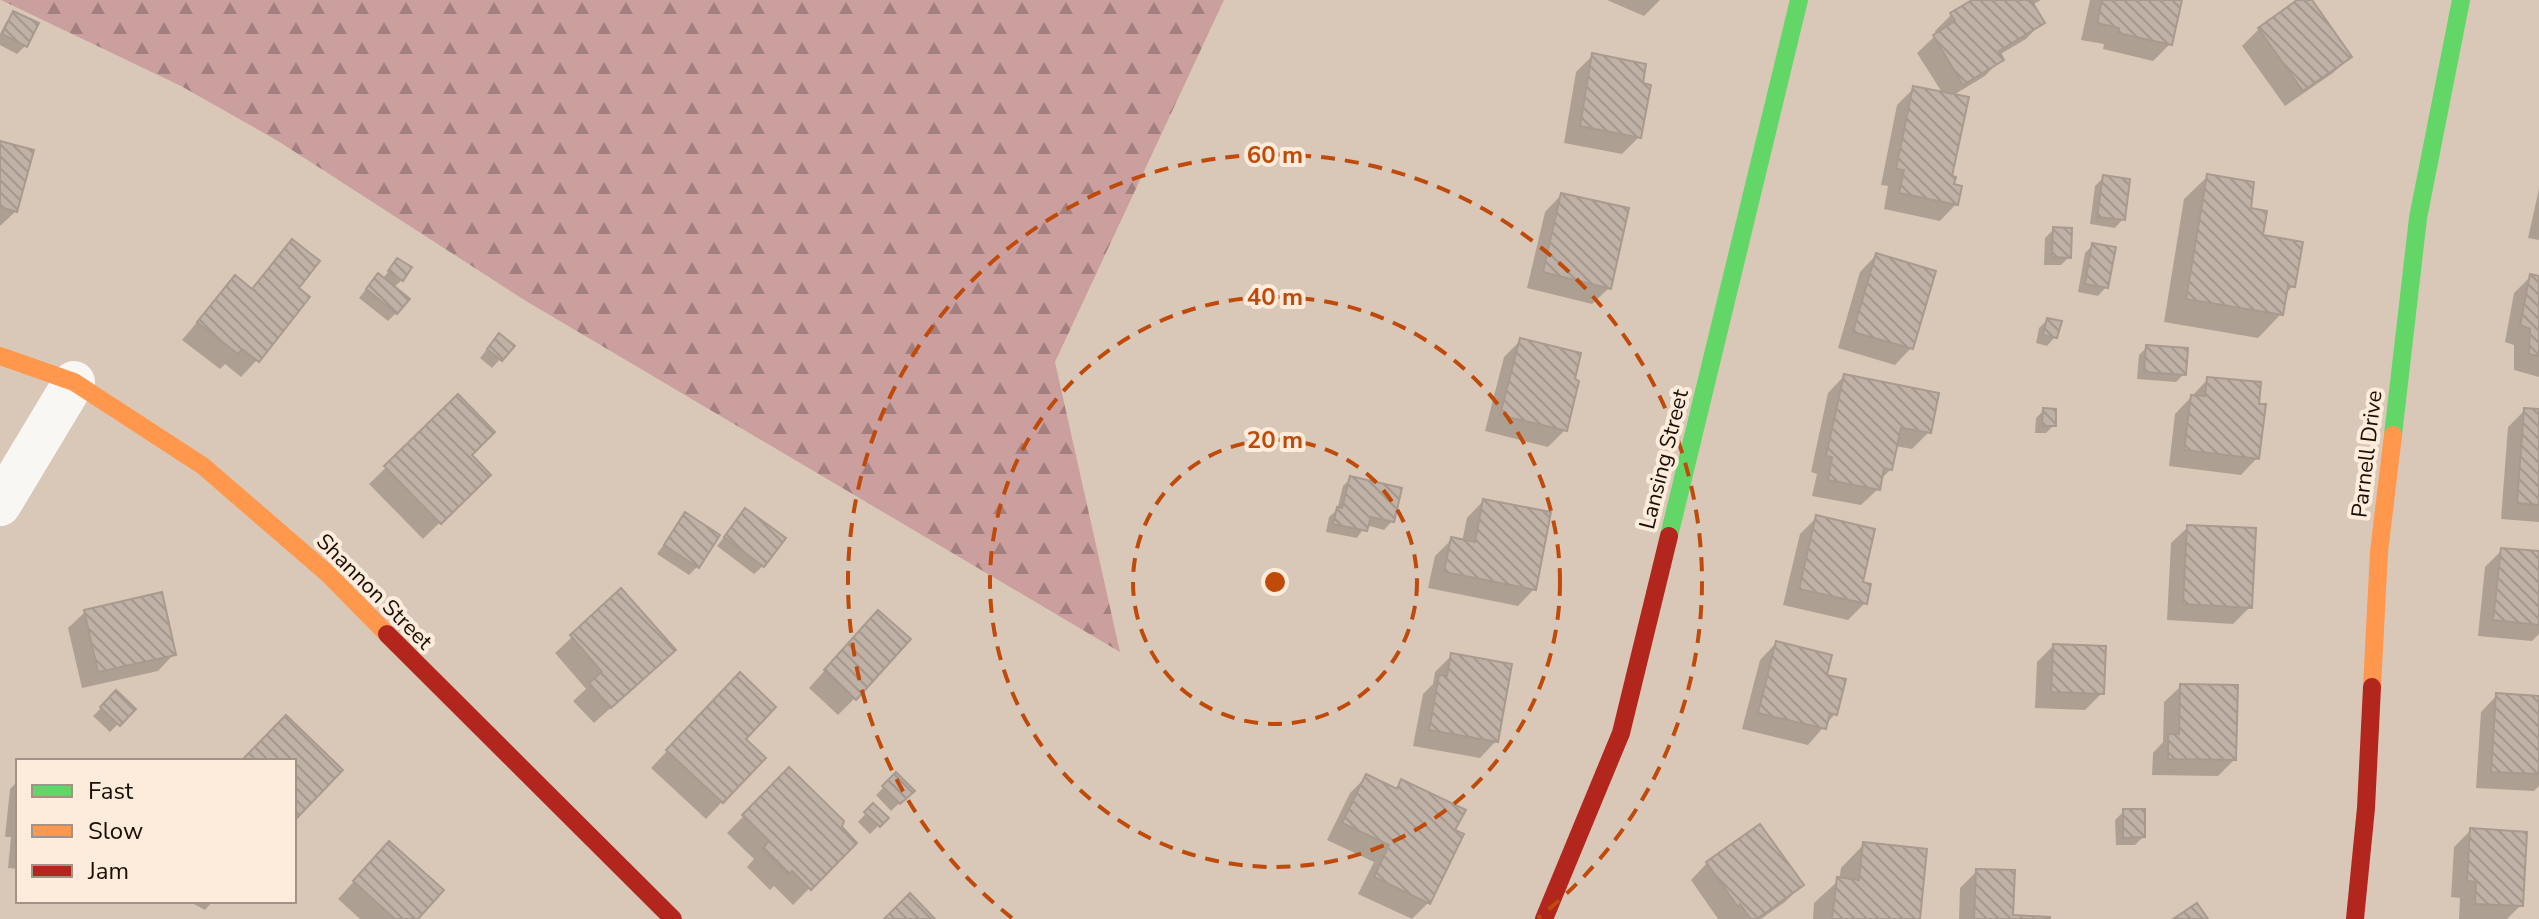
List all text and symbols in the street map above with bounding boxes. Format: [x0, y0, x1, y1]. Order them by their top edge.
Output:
text: 60 m [1247, 139, 1303, 171]
text: 40 m [1247, 281, 1303, 313]
street label: Lansing Street [1632, 386, 1696, 532]
street label: Parnell Drive [2344, 389, 2390, 519]
text: 20 m [1247, 424, 1303, 456]
street label: Shannon Street [310, 527, 439, 657]
centre of rings [1261, 568, 1289, 596]
legend [16, 759, 296, 903]
text: Fast [88, 775, 134, 807]
text: Slow [88, 815, 143, 847]
text: Jam [87, 855, 129, 887]

